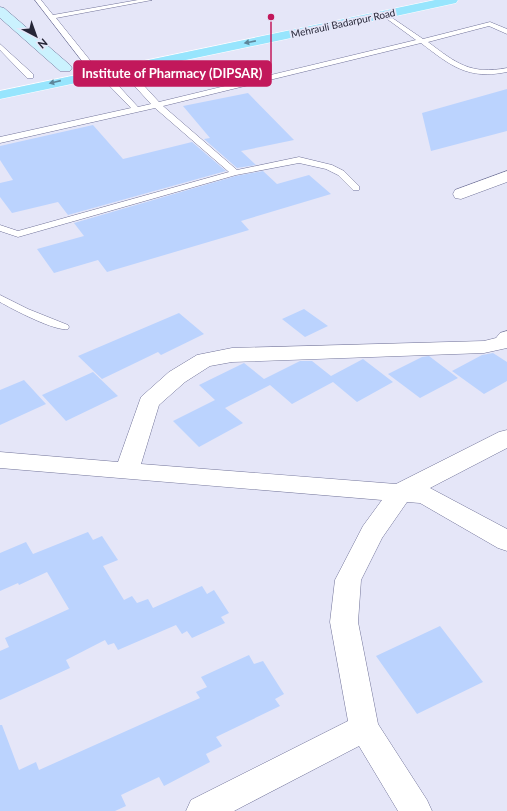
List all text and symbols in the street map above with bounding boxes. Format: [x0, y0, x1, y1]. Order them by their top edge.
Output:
street label: Mehrauli Badarpur Road [290, 6, 396, 40]
north arrow [16, 16, 56, 56]
text: N [35, 36, 50, 52]
one-way arrow [244, 39, 257, 45]
callout: Institute of Pharmacy (DIPSAR) [74, 61, 271, 86]
text: Institute of Pharmacy (DIPSAR) [82, 65, 263, 81]
one-way arrow [48, 80, 61, 86]

